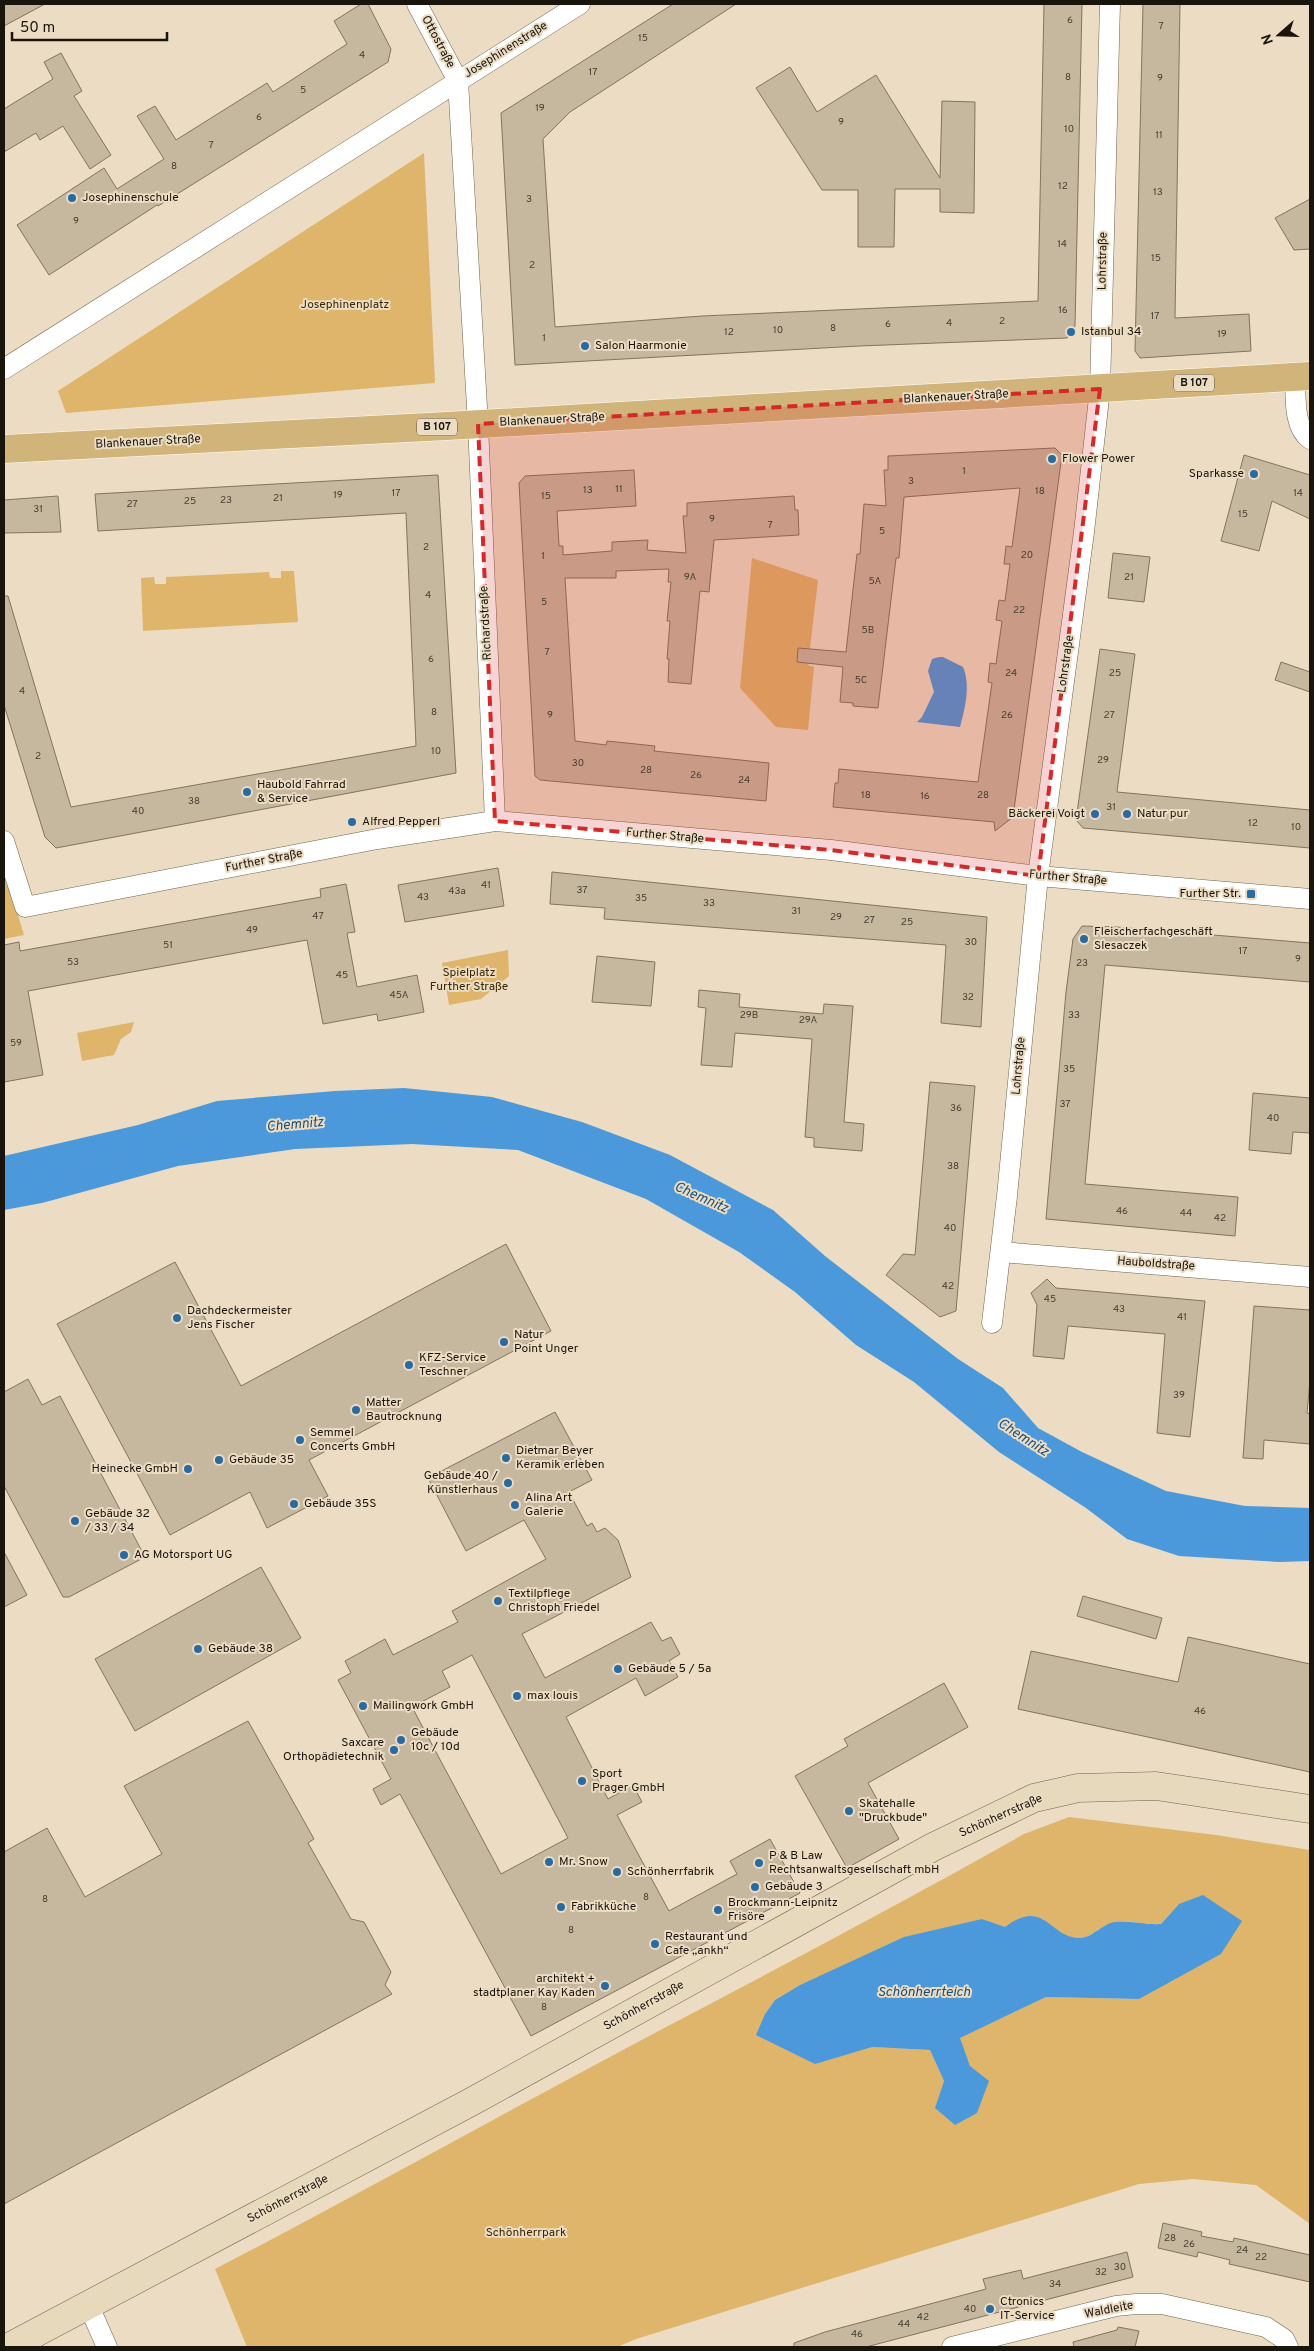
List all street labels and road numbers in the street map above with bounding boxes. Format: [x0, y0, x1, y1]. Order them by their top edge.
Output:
street label: Ottostraße [417, 13, 459, 71]
street label: Josephinenstraße [461, 18, 551, 82]
street label: Lohrstraße [1094, 232, 1112, 290]
road number: B 107 [1174, 374, 1214, 392]
street label: Blankenauer Straße [903, 386, 1009, 408]
street label: Blankenauer Straße [499, 409, 605, 431]
road number: B 107 [417, 418, 457, 436]
street label: Blankenauer Straße [95, 431, 201, 453]
street label: Richardstraße [476, 585, 496, 661]
street label: Lohrstraße [1054, 634, 1078, 694]
street label: Further Straße [625, 825, 705, 847]
street label: Further Straße [224, 846, 304, 876]
street label: Further Straße [1028, 867, 1108, 889]
street label: Lohrstraße [1008, 1036, 1030, 1096]
street label: Hauboldstraße [1117, 1253, 1195, 1275]
street label: Schönherrstraße [957, 1790, 1045, 1842]
street label: Schönherrstraße [601, 1977, 687, 2035]
street label: Schönherrstraße [245, 2171, 331, 2227]
street label: Waldleite [1083, 2297, 1135, 2323]

